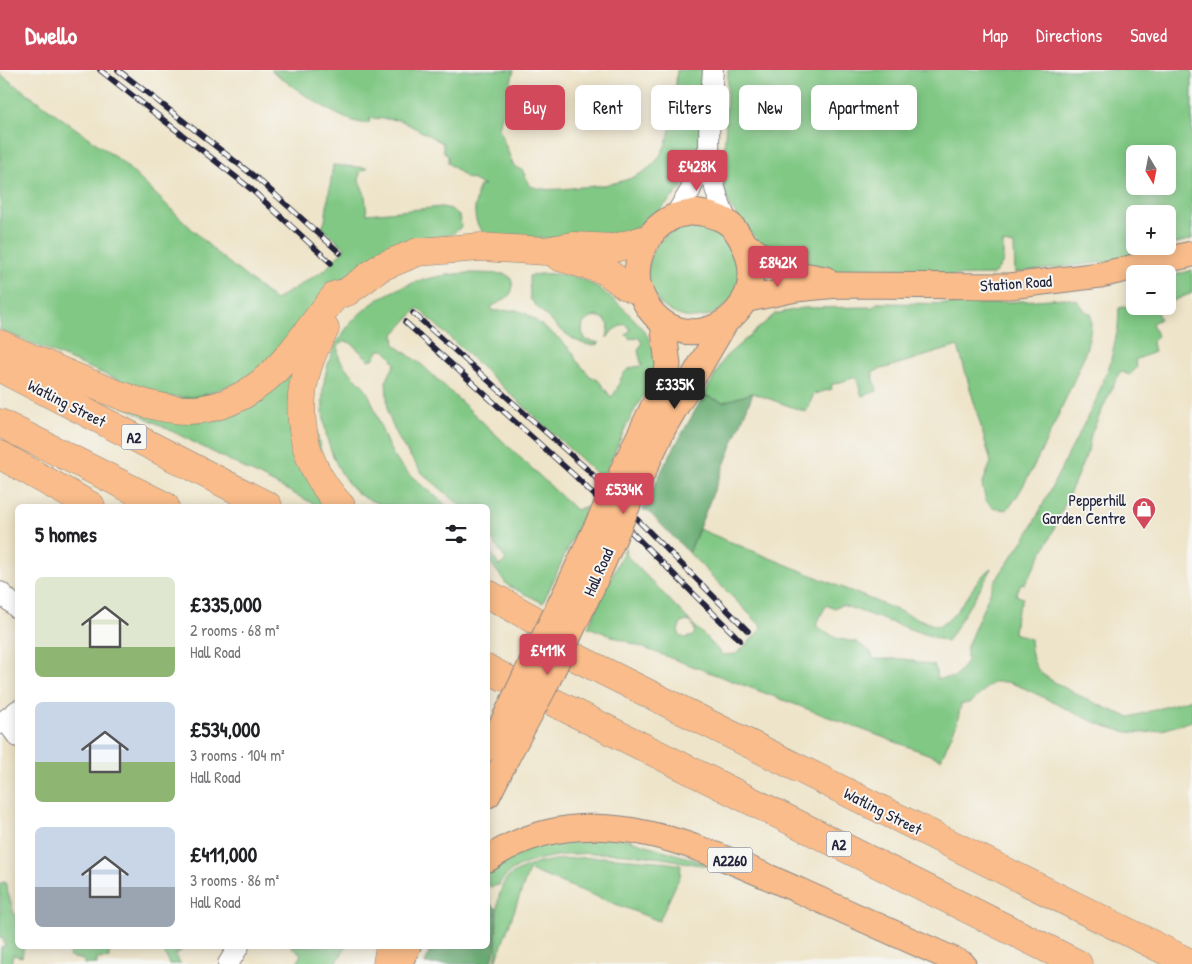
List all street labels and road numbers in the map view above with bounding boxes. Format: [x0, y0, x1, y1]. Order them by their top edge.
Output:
street label: Station Road [979, 270, 1053, 296]
street label: Watling Street [24, 374, 110, 432]
road number: A2 [122, 424, 146, 450]
street label: Hall Road [578, 544, 618, 600]
street label: Watling Street [840, 782, 926, 840]
road number: A2 [826, 832, 852, 856]
road number: A2260 [708, 848, 752, 872]

